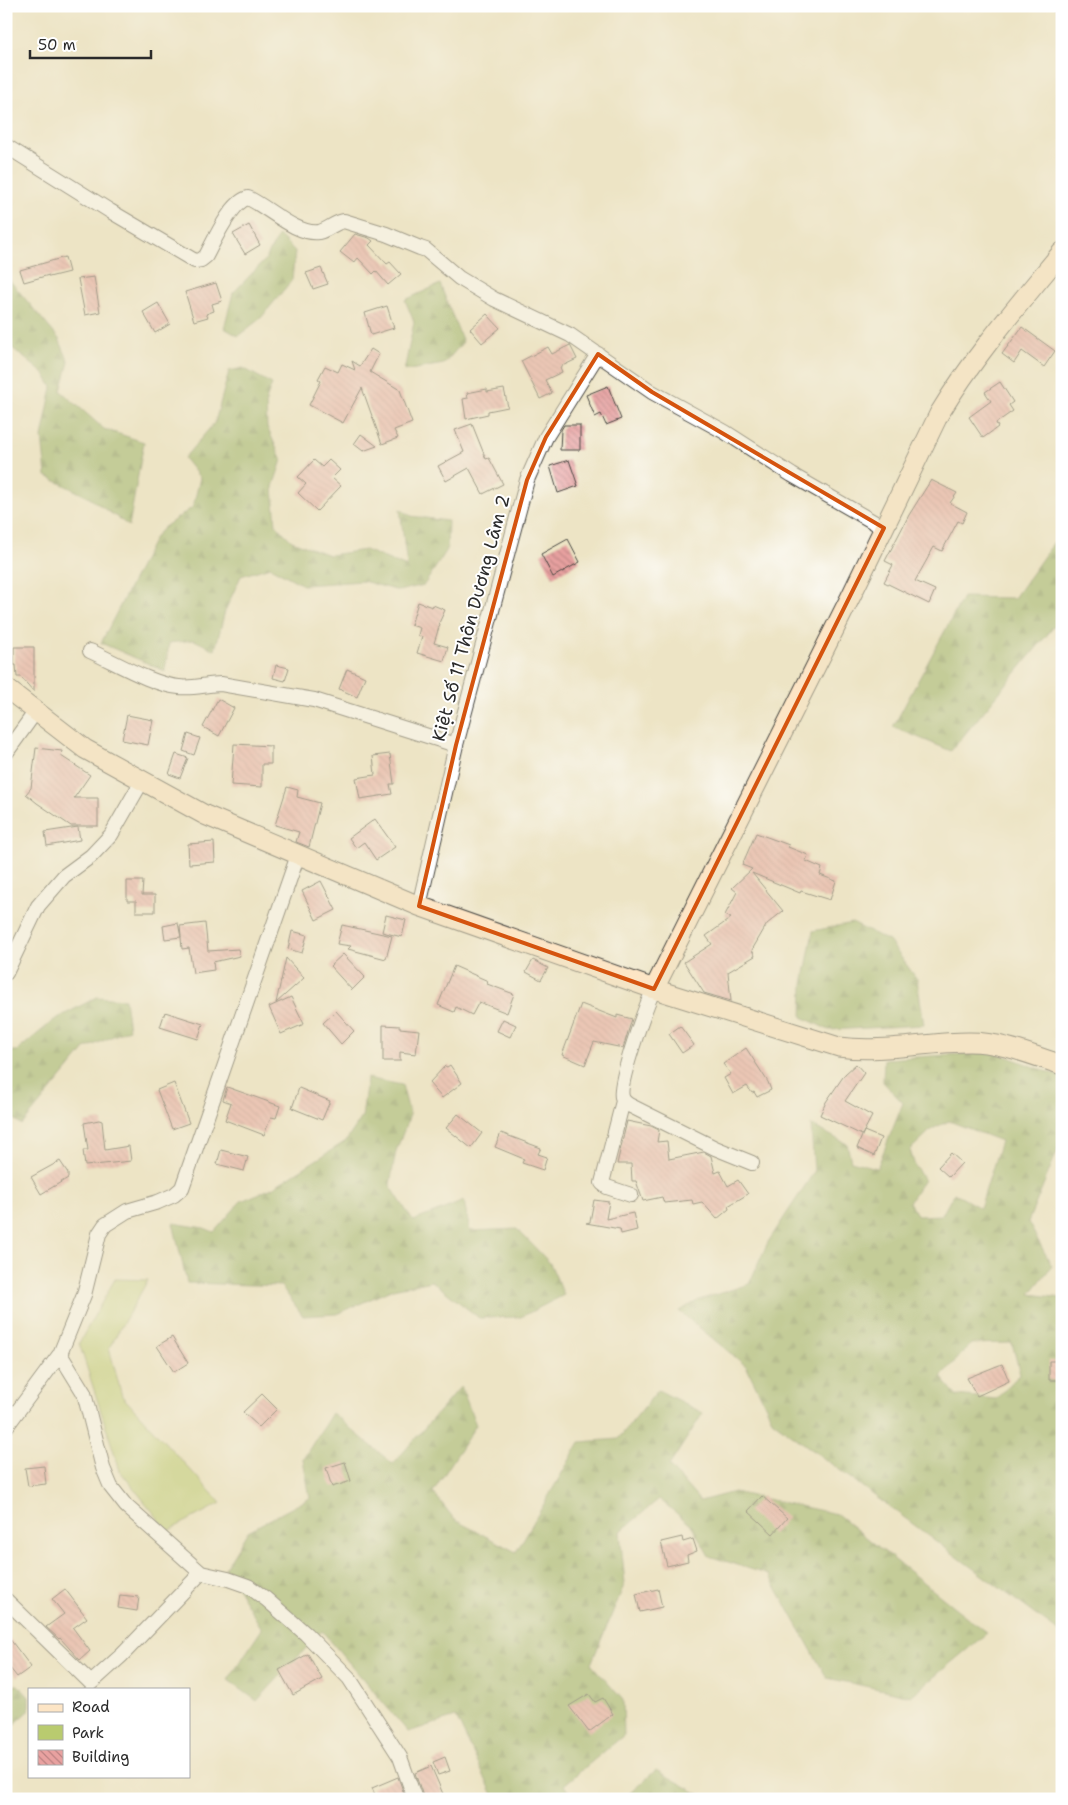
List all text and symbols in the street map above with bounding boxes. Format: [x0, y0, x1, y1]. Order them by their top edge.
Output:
scale bar [30, 28, 151, 60]
text: 50 m [38, 35, 76, 55]
street label: Kiệt Số 11 Thôn Dương Lâm 2 [426, 492, 516, 744]
legend [28, 1688, 190, 1778]
text: Road [72, 1697, 110, 1717]
text: Park [72, 1723, 104, 1743]
text: Building [72, 1747, 129, 1767]

